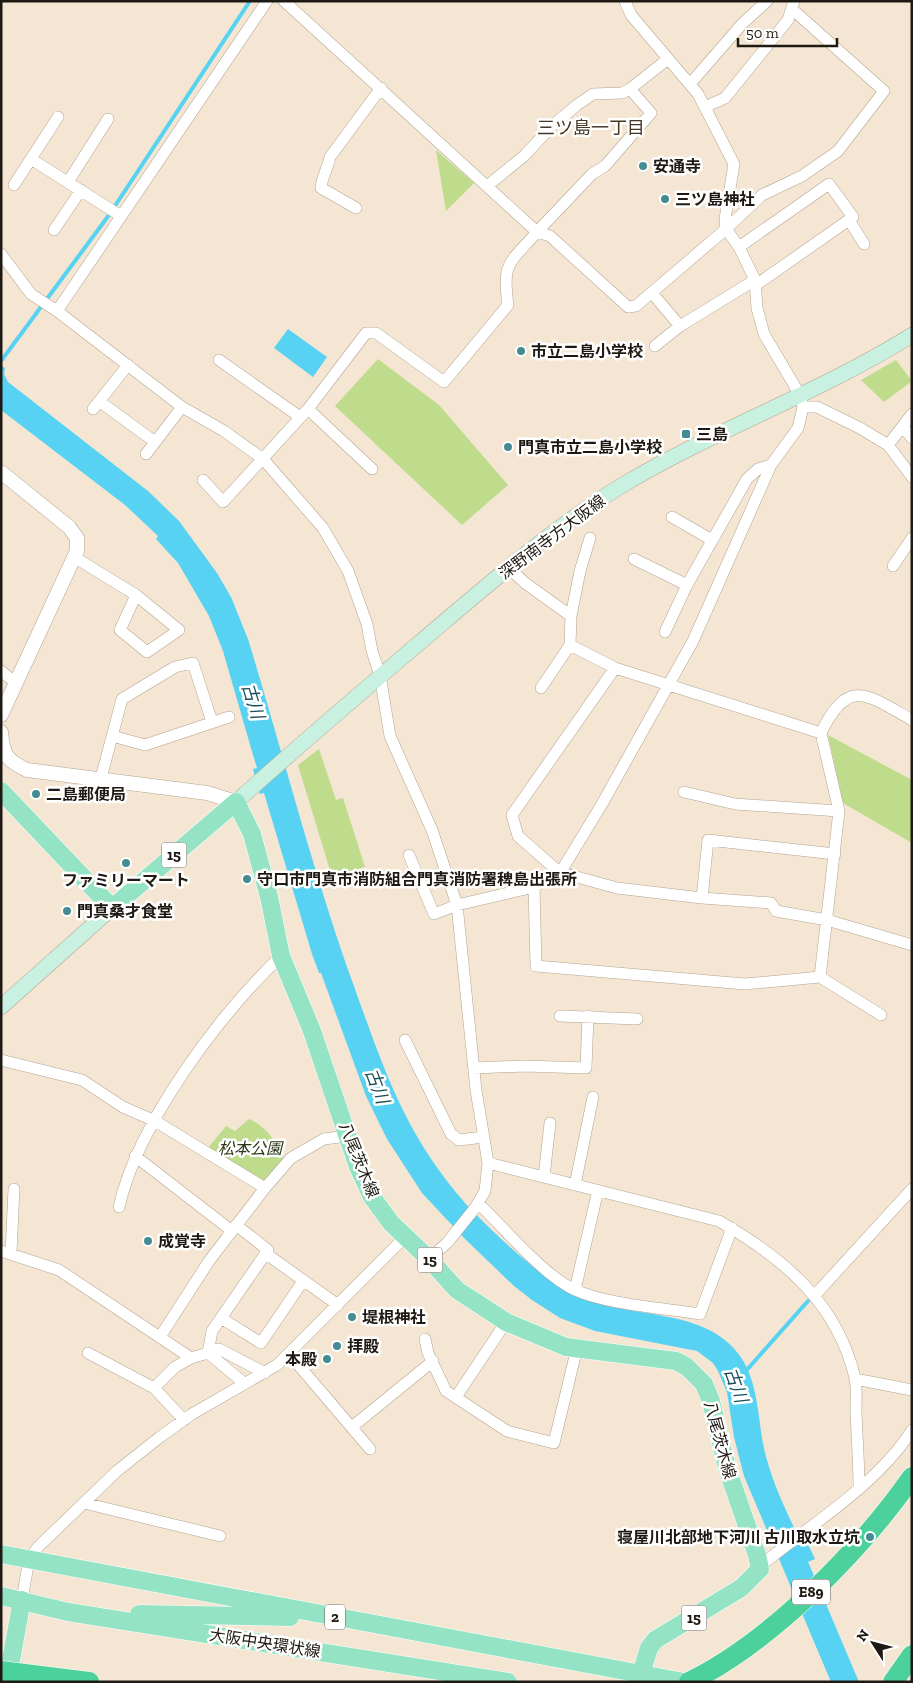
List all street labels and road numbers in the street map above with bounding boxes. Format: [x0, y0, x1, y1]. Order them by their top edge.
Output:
street label: 深野南寺方大阪線 [495, 491, 609, 583]
road number: 15 [162, 842, 186, 868]
street label: 八尾茨木線 [335, 1119, 383, 1201]
road number: 15 [418, 1248, 442, 1272]
street label: 八尾茨木線 [700, 1399, 740, 1481]
road number: E89 [792, 1580, 830, 1604]
road number: 2 [325, 1604, 345, 1630]
road number: 15 [682, 1606, 706, 1630]
street label: 大阪中央環状線 [208, 1625, 322, 1661]

